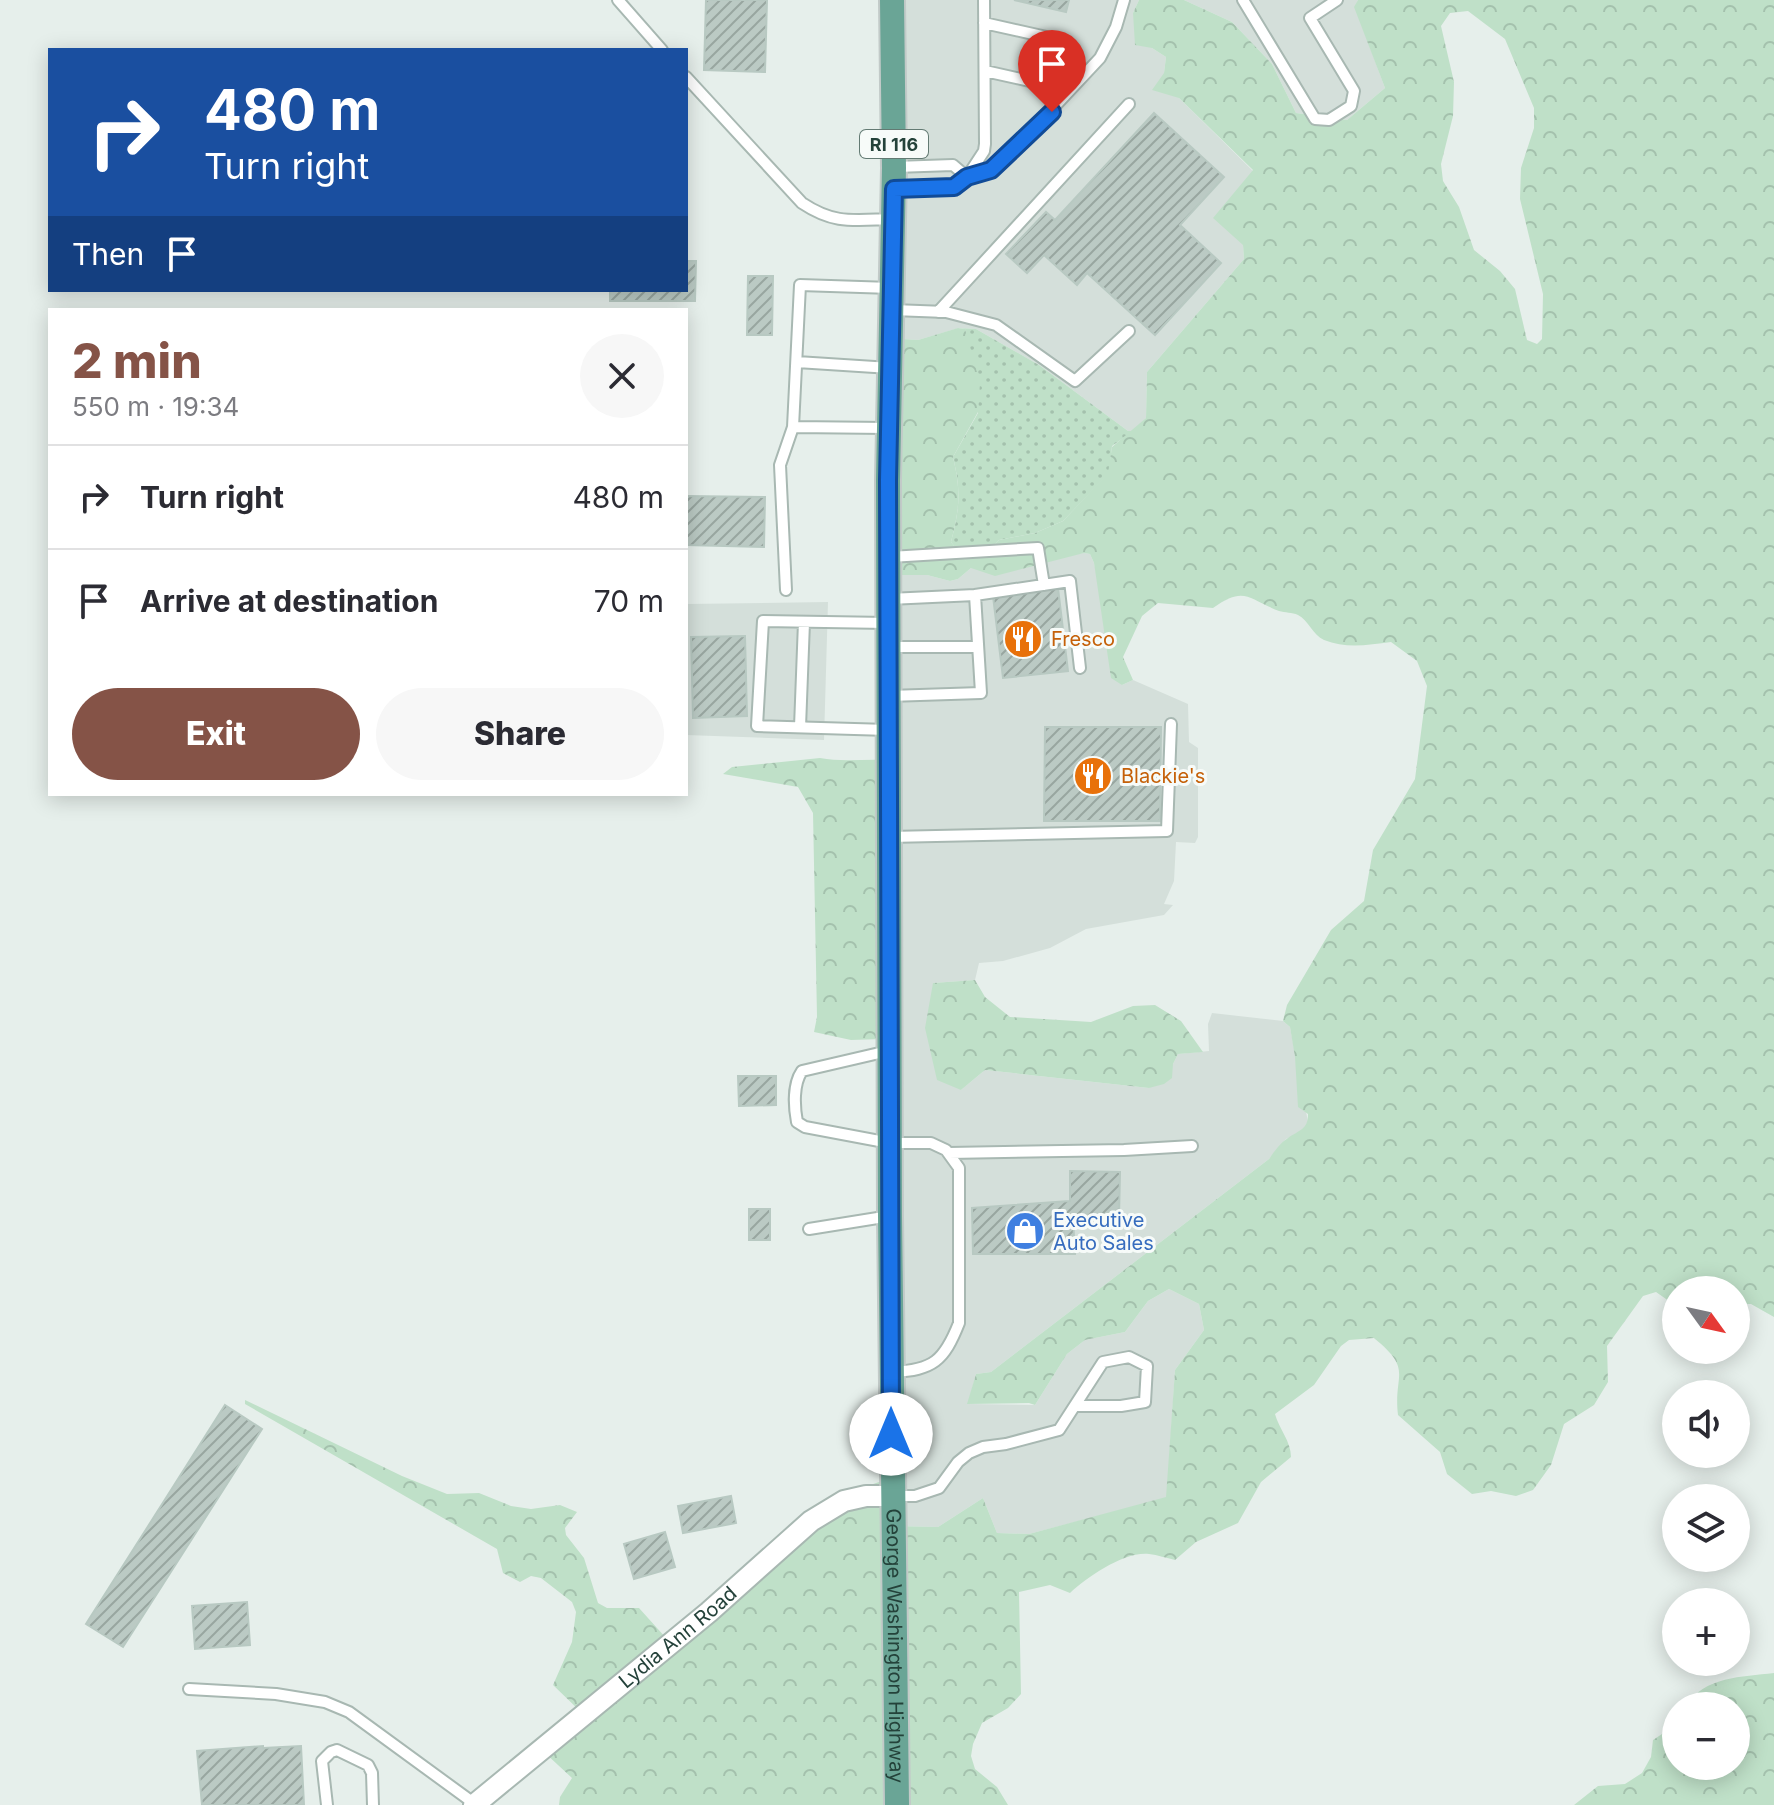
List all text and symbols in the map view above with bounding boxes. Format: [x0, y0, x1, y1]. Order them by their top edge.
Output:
pin [1018, 30, 1086, 112]
icon: arrive [1030, 42, 1074, 86]
text: 480 m [204, 76, 380, 144]
icon: right [72, 80, 176, 184]
road number: RI 116 [860, 130, 928, 158]
text: Turn right [204, 144, 369, 188]
icon: arrive [160, 232, 204, 276]
text: Then [72, 236, 144, 272]
text: 2 min [72, 331, 202, 390]
button: close [580, 334, 664, 418]
text: 550 m · 19:34 [72, 391, 239, 422]
icon: right [72, 475, 116, 519]
text: Turn right [140, 479, 284, 515]
text: 480 m [572, 479, 664, 515]
icon: arrive [72, 579, 116, 623]
text: Arrive at destination [140, 583, 438, 619]
text: 70 m [594, 583, 664, 619]
restaurant icon: Fresco [1002, 618, 1044, 660]
place label: Fresco [1051, 627, 1115, 651]
button: Exit [72, 688, 360, 780]
button: Share [376, 688, 664, 780]
restaurant icon: Blackie's [1072, 755, 1114, 797]
place label: Blackie's [1121, 764, 1205, 788]
place label: Executive Auto Sales [1053, 1208, 1154, 1255]
shop icon: Executive Auto Sales [1004, 1210, 1046, 1252]
north arrow [1662, 1276, 1750, 1364]
map controls [1662, 1276, 1750, 1780]
button: sound [1662, 1380, 1750, 1468]
position arrow [849, 1392, 933, 1476]
button: layers [1662, 1484, 1750, 1572]
street label: George Washington Highway [881, 1508, 909, 1783]
street label: Lydia Ann Road [614, 1581, 742, 1693]
button: + [1662, 1588, 1750, 1676]
button: − [1662, 1692, 1750, 1780]

